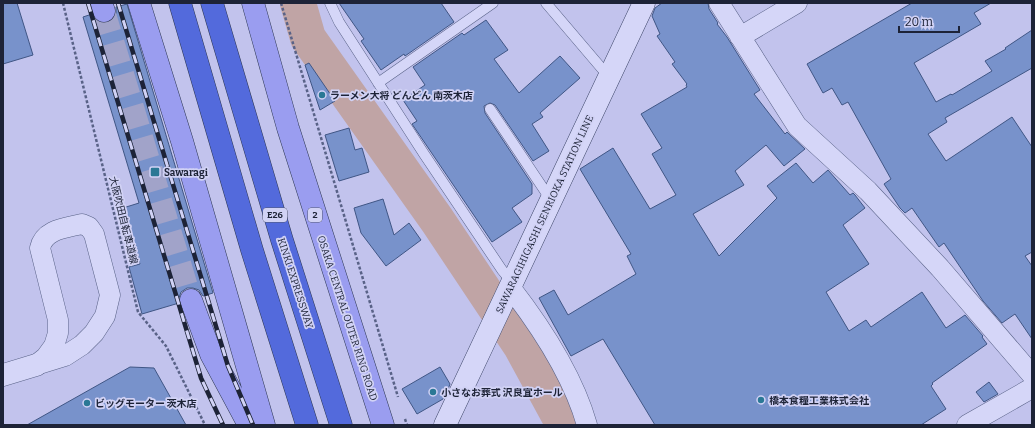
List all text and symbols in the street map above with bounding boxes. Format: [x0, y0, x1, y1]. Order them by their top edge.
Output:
scale bar [899, 8, 959, 34]
text: 20 m [905, 15, 934, 29]
marker: ラーメン大将 どんどん 南茨木店 [317, 90, 327, 100]
place label: ラーメン大将 どんどん 南茨木店 [330, 90, 473, 102]
street label: SAWARAGIHIGASHI SENRIOKA STATION LINE [494, 113, 596, 315]
marker: Sawaragi [149, 166, 161, 178]
place label: Sawaragi [164, 167, 209, 179]
street label: 大阪吹田自転車道線 [106, 175, 140, 265]
road number: E26 [263, 208, 287, 222]
road number: 2 [308, 208, 322, 222]
street label: OSAKA CENTRAL OUTER RING ROAD [315, 234, 379, 402]
street label: KINKI EXPRESSWAY [275, 236, 316, 331]
marker: 小さなお葬式 沢良宜ホール [428, 387, 438, 397]
place label: 小さなお葬式 沢良宜ホール [441, 387, 563, 399]
marker: 橋本食糧工業株式会社 [756, 395, 766, 405]
place label: 橋本食糧工業株式会社 [769, 395, 870, 407]
marker: ビッグモーター 茨木店 [82, 398, 92, 408]
place label: ビッグモーター 茨木店 [95, 398, 197, 410]

